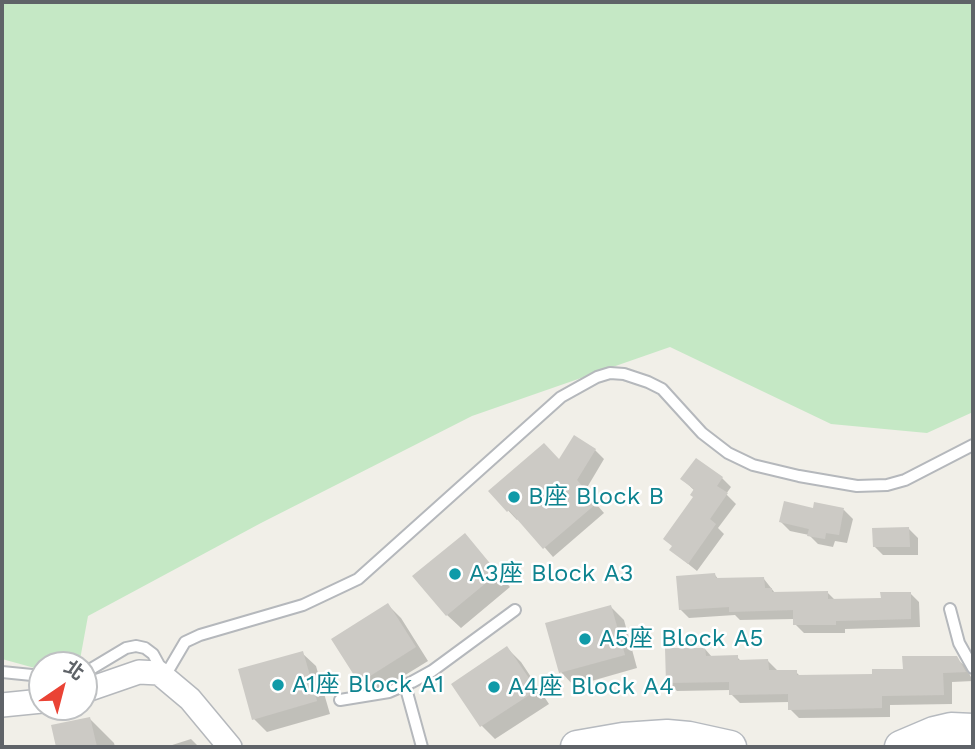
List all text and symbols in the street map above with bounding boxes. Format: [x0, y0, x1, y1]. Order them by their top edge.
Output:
place label: B座 Block B [528, 483, 664, 511]
marker: B座 Block B [506, 489, 522, 505]
place label: A3座 Block A3 [469, 560, 633, 588]
marker: A3座 Block A3 [447, 566, 463, 582]
place label: A5座 Block A5 [599, 625, 763, 653]
marker: A5座 Block A5 [577, 631, 593, 647]
north arrow [28, 651, 98, 721]
text: 北 [60, 655, 89, 685]
place label: A1座 Block A1 [292, 671, 444, 699]
place label: A4座 Block A4 [508, 673, 674, 701]
marker: A1座 Block A1 [270, 677, 286, 693]
marker: A4座 Block A4 [486, 679, 502, 695]

